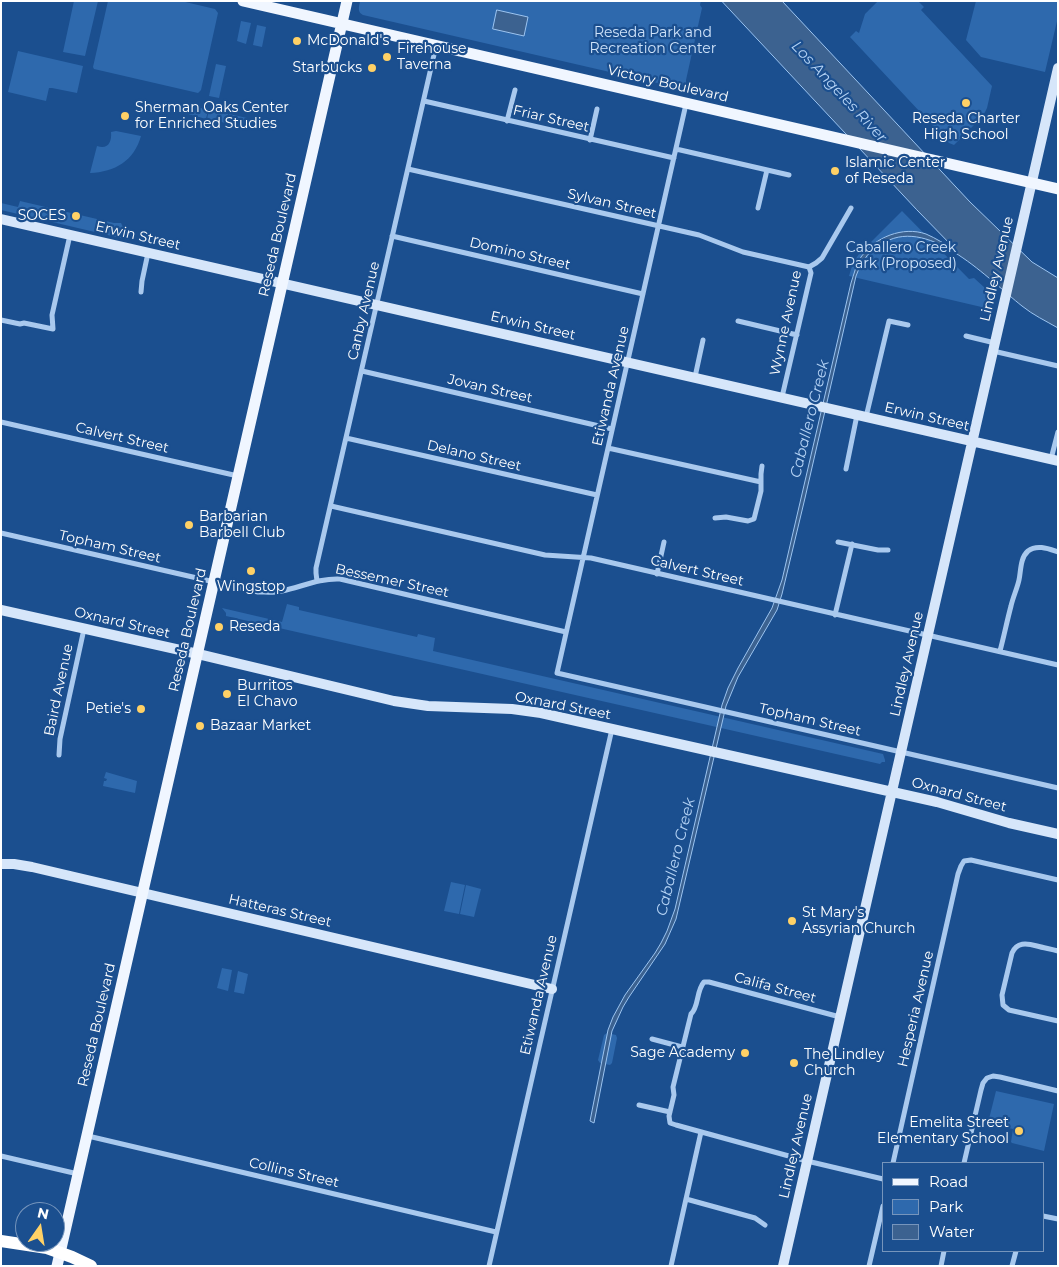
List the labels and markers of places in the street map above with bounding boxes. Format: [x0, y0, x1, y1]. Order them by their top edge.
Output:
place label: McDonald's [307, 33, 389, 49]
marker: McDonald's [291, 35, 303, 47]
place label: Firehouse Taverna [397, 41, 466, 74]
marker: Firehouse Taverna [381, 51, 393, 63]
place label: Starbucks [293, 60, 362, 76]
marker: Starbucks [366, 62, 378, 74]
marker: Reseda Charter High School [960, 97, 972, 109]
place label: Sherman Oaks Center for Enriched Studies [135, 100, 289, 132]
marker: Sherman Oaks Center for Enriched Studies [119, 110, 131, 122]
place label: Reseda Charter High School [912, 111, 1020, 144]
place label: Islamic Center of Reseda [845, 155, 945, 188]
marker: Islamic Center of Reseda [829, 165, 841, 177]
place label: SOCES [18, 208, 66, 224]
marker: SOCES [70, 210, 82, 222]
place label: Barbarian Barbell Club [199, 509, 285, 542]
marker: Barbarian Barbell Club [183, 519, 195, 531]
marker: Wingstop [245, 565, 257, 577]
place label: Wingstop [217, 579, 285, 595]
place label: Reseda [229, 619, 281, 635]
marker: Reseda [213, 621, 225, 633]
place label: Burritos El Chavo [237, 678, 297, 710]
marker: Burritos El Chavo [221, 688, 233, 700]
place label: Petie's [85, 701, 131, 717]
marker: Petie's [135, 703, 147, 715]
place label: Bazaar Market [210, 718, 311, 734]
marker: Bazaar Market [194, 720, 206, 732]
place label: St Mary's Assyrian Church [802, 905, 915, 938]
marker: St Mary's Assyrian Church [786, 915, 798, 927]
place label: Sage Academy [630, 1045, 735, 1061]
marker: Sage Academy [739, 1047, 751, 1059]
place label: The Lindley Church [804, 1047, 884, 1080]
marker: The Lindley Church [788, 1057, 800, 1069]
place label: Emelita Street Elementary School [877, 1115, 1009, 1148]
marker: Emelita Street Elementary School [1013, 1125, 1025, 1137]

